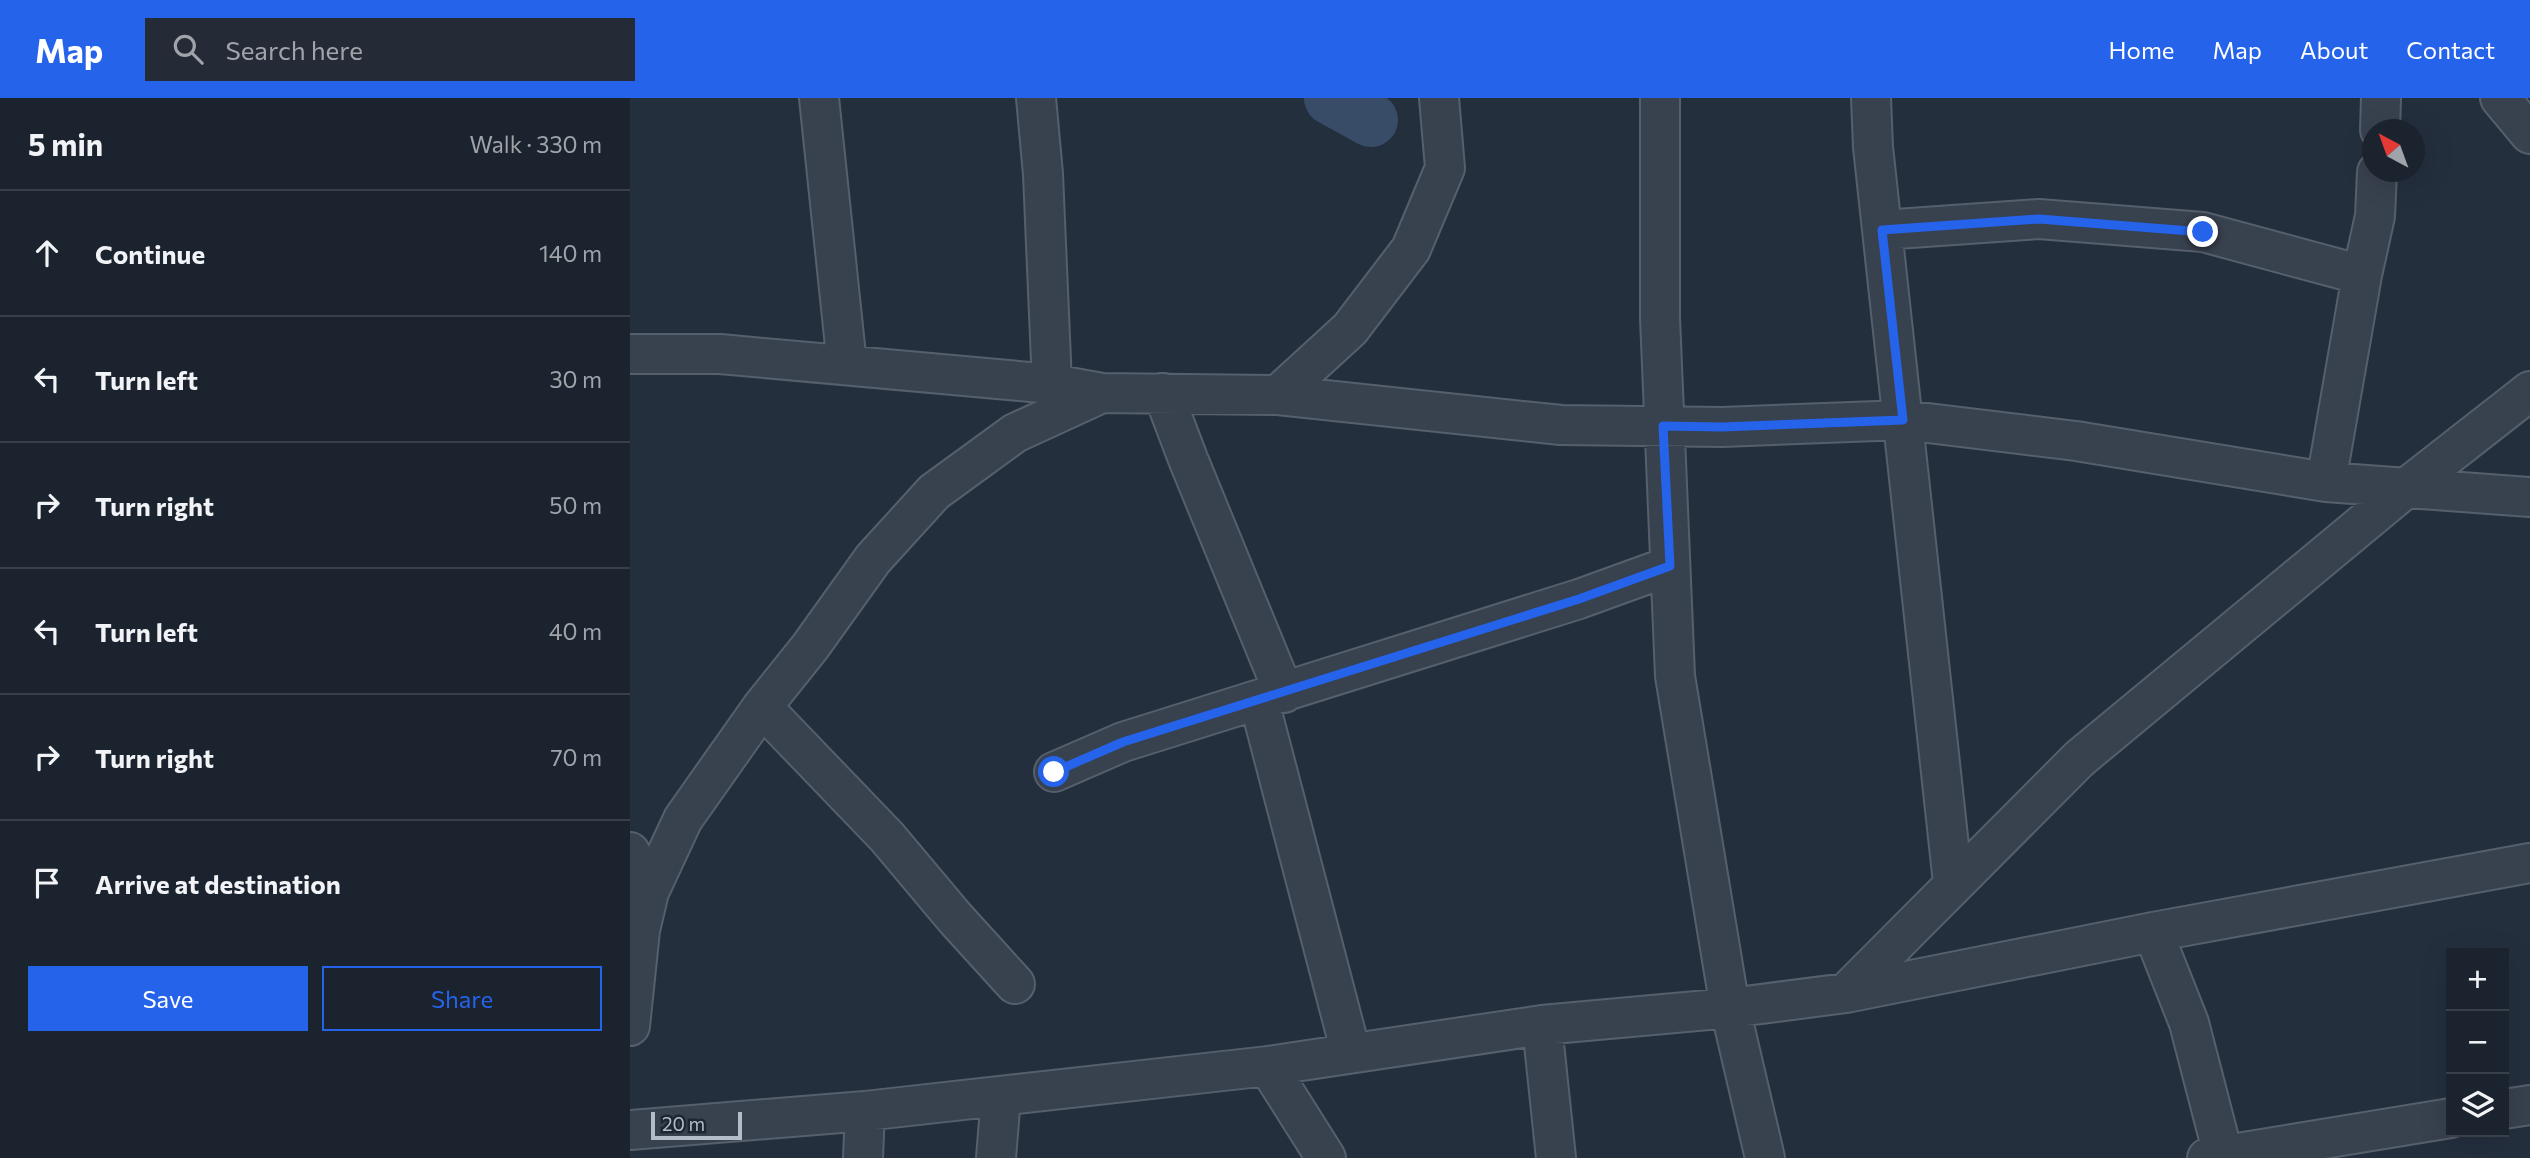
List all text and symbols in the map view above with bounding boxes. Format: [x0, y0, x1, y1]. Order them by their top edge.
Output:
search box [145, 18, 635, 81]
text: Map [35, 29, 103, 70]
icon: search [169, 30, 207, 68]
text: Search here [225, 34, 363, 65]
text: Home [2109, 35, 2175, 64]
text: Map [2213, 35, 2262, 64]
text: About [2300, 35, 2368, 64]
text: Contact [2406, 35, 2495, 64]
north arrow [2362, 119, 2425, 182]
text: 5 min [28, 125, 103, 162]
text: Walk · 330 m [470, 130, 602, 158]
route end [2187, 216, 2218, 247]
icon: ahead [28, 234, 66, 272]
text: Continue [95, 238, 205, 269]
text: 140 m [539, 239, 602, 267]
icon: left [28, 360, 66, 398]
text: Turn left [95, 364, 198, 395]
text: 30 m [549, 365, 602, 393]
icon: right [28, 486, 66, 524]
text: Turn right [95, 490, 214, 521]
text: 50 m [549, 491, 602, 519]
icon: left [28, 612, 66, 650]
text: Turn left [95, 616, 198, 647]
text: 40 m [549, 617, 602, 645]
icon: right [28, 738, 66, 776]
text: Turn right [95, 742, 214, 773]
text: 70 m [550, 743, 602, 771]
route start [1038, 756, 1069, 787]
icon: arrive [28, 864, 66, 902]
text: Arrive at destination [95, 868, 341, 899]
map controls [2446, 948, 2509, 1137]
button: + [2446, 948, 2509, 1011]
button: Save [28, 966, 308, 1031]
button: Share [322, 966, 602, 1031]
button: − [2446, 1011, 2509, 1074]
button: layers [2446, 1074, 2509, 1137]
scale bar [651, 1109, 742, 1141]
text: 20 m [662, 1112, 705, 1135]

